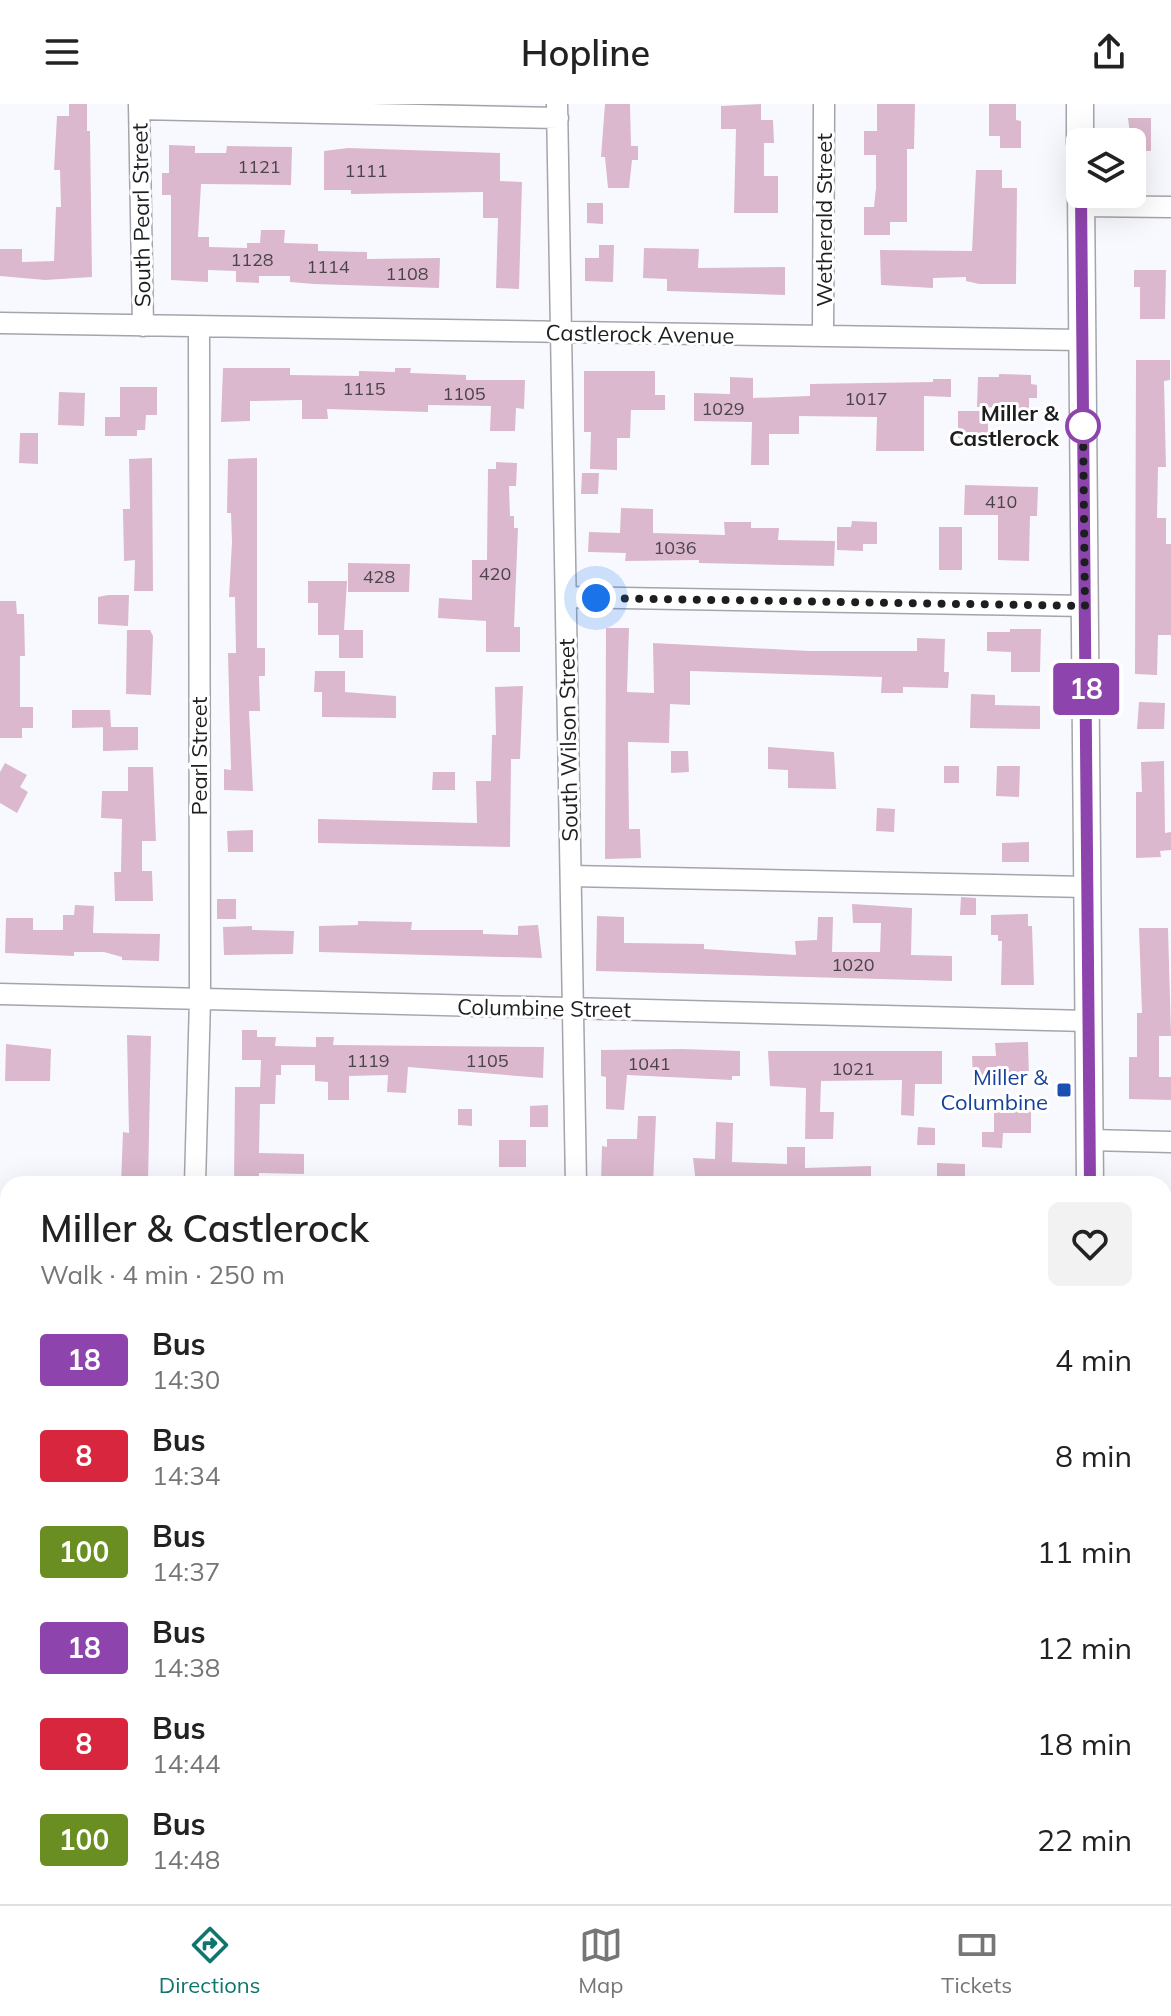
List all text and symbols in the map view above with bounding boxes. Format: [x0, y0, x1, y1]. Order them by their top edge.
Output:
icon: menu [40, 30, 84, 74]
text: Hopline [521, 30, 650, 75]
icon: share [1087, 30, 1131, 74]
street label: South Pearl Street [125, 122, 157, 307]
map controls [1066, 128, 1146, 208]
button: layers [1066, 128, 1146, 208]
street label: Wetherald Street [810, 133, 838, 307]
house number: 1121 [237, 155, 281, 178]
house number: 1111 [344, 159, 388, 182]
house number: 1128 [230, 248, 274, 271]
house number: 1114 [306, 255, 350, 278]
house number: 1108 [385, 262, 429, 285]
street label: Castlerock Avenue [545, 318, 735, 350]
house number: 1115 [342, 377, 386, 400]
house number: 1105 [442, 382, 486, 405]
house number: 1017 [844, 387, 888, 410]
house number: 1029 [701, 397, 745, 420]
place label: Miller & Castlerock [949, 399, 1060, 452]
marker: Miller & Castlerock [1066, 409, 1100, 443]
house number: 410 [985, 490, 1017, 513]
house number: 1036 [653, 536, 697, 559]
house number: 420 [479, 562, 511, 585]
house number: 428 [363, 565, 395, 588]
your location [576, 578, 616, 618]
street label: South Wilson Street [552, 638, 584, 842]
line badge: 18 [1050, 663, 1122, 715]
text: 18 [1069, 671, 1103, 706]
street label: Pearl Street [185, 696, 213, 815]
house number: 1020 [831, 953, 875, 976]
street label: Columbine Street [457, 992, 632, 1024]
house number: 1119 [346, 1049, 390, 1072]
house number: 1105 [465, 1049, 509, 1072]
house number: 1041 [627, 1052, 671, 1075]
house number: 1021 [831, 1057, 875, 1080]
place label: Miller & Columbine [941, 1063, 1049, 1116]
marker: Miller & Columbine [1055, 1081, 1073, 1099]
button: heart [1048, 1202, 1132, 1286]
text: Miller & Castlerock [40, 1204, 369, 1252]
text: Walk · 4 min · 250 m [40, 1258, 285, 1291]
text: Bus [152, 1325, 206, 1363]
text: 4 min [1055, 1341, 1132, 1379]
text: 18 [67, 1342, 101, 1377]
text: 14:30 [152, 1363, 220, 1396]
text: Bus [152, 1421, 206, 1459]
text: 8 min [1055, 1437, 1132, 1475]
text: 8 [76, 1438, 92, 1473]
text: 14:34 [152, 1459, 220, 1492]
text: Bus [152, 1517, 206, 1555]
text: 11 min [1037, 1533, 1132, 1571]
text: 100 [59, 1534, 109, 1569]
text: 14:37 [152, 1555, 220, 1588]
text: Bus [152, 1613, 206, 1651]
text: 12 min [1037, 1629, 1132, 1667]
text: 18 [67, 1630, 101, 1665]
text: 14:38 [152, 1651, 220, 1684]
text: Bus [152, 1709, 206, 1747]
text: 18 min [1037, 1725, 1132, 1763]
text: 8 [76, 1726, 92, 1761]
text: 14:44 [152, 1747, 220, 1780]
text: Bus [152, 1805, 206, 1843]
text: 22 min [1037, 1821, 1132, 1859]
text: 100 [59, 1822, 109, 1857]
text: 14:48 [152, 1843, 220, 1876]
tab: Directions [159, 1923, 261, 1999]
tab: Map [578, 1923, 623, 1999]
tab: Tickets [941, 1923, 1012, 1999]

